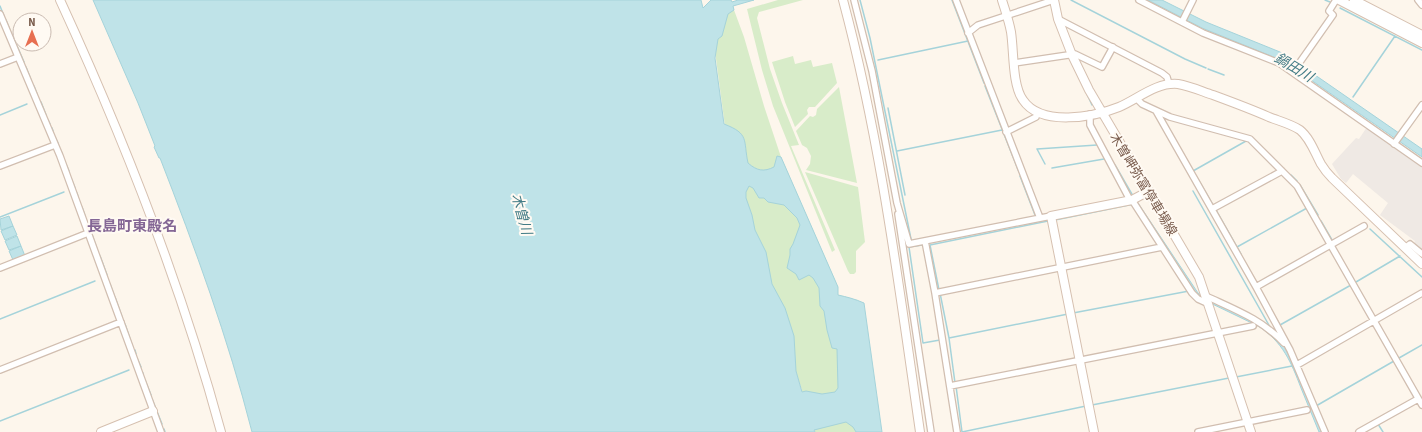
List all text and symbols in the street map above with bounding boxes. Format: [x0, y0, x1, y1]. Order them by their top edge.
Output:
north arrow [12, 12, 52, 52]
text: N [28, 15, 36, 30]
water label: 鍋田川 [1270, 48, 1318, 88]
street label: 木曽岬弥富停車場線 [1105, 130, 1181, 239]
water label: 木曽川 [506, 191, 537, 239]
district label: 長島町東殿名 [87, 216, 177, 237]

